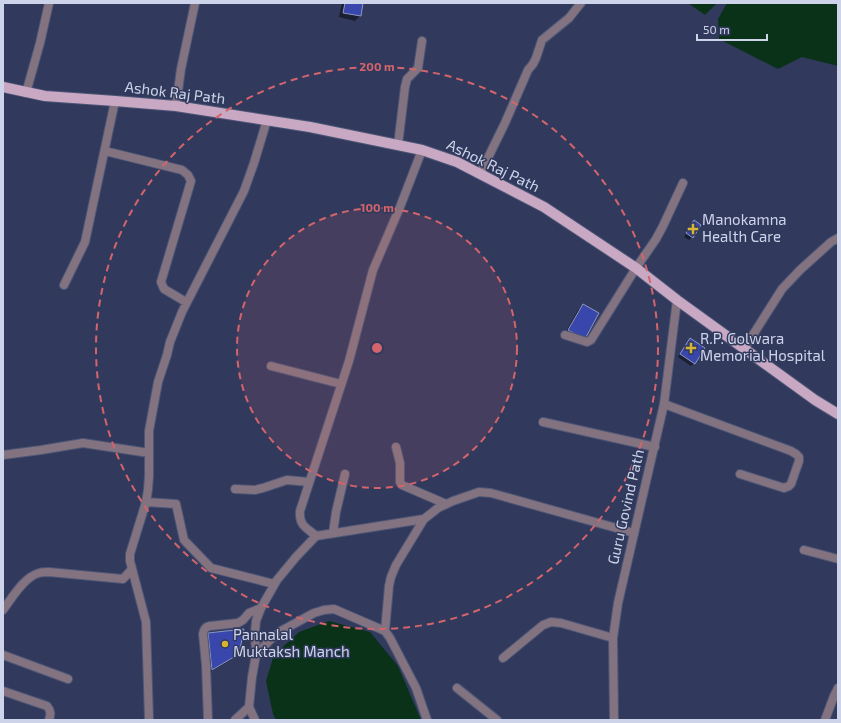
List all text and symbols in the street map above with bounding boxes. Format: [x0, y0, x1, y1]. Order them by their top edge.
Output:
scale bar [697, 16, 767, 42]
text: 50 m [703, 22, 730, 36]
text: 200 m [359, 59, 395, 73]
street label: Ashok Raj Path [124, 77, 226, 108]
street label: Ashok Raj Path [444, 135, 543, 196]
text: 100 m [360, 200, 394, 214]
place label: Manokamna Health Care [702, 210, 787, 245]
marker: Manokamna Health Care [687, 223, 699, 235]
place label: R.P. Golwara Memorial Hospital [700, 329, 826, 364]
centre of rings [370, 341, 384, 355]
marker: R.P. Golwara Memorial Hospital [685, 342, 697, 354]
street label: Guru Govind Path [603, 447, 647, 566]
place label: Pannalal Muktaksh Manch [233, 625, 350, 660]
marker: Pannalal Muktaksh Manch [220, 639, 230, 649]

